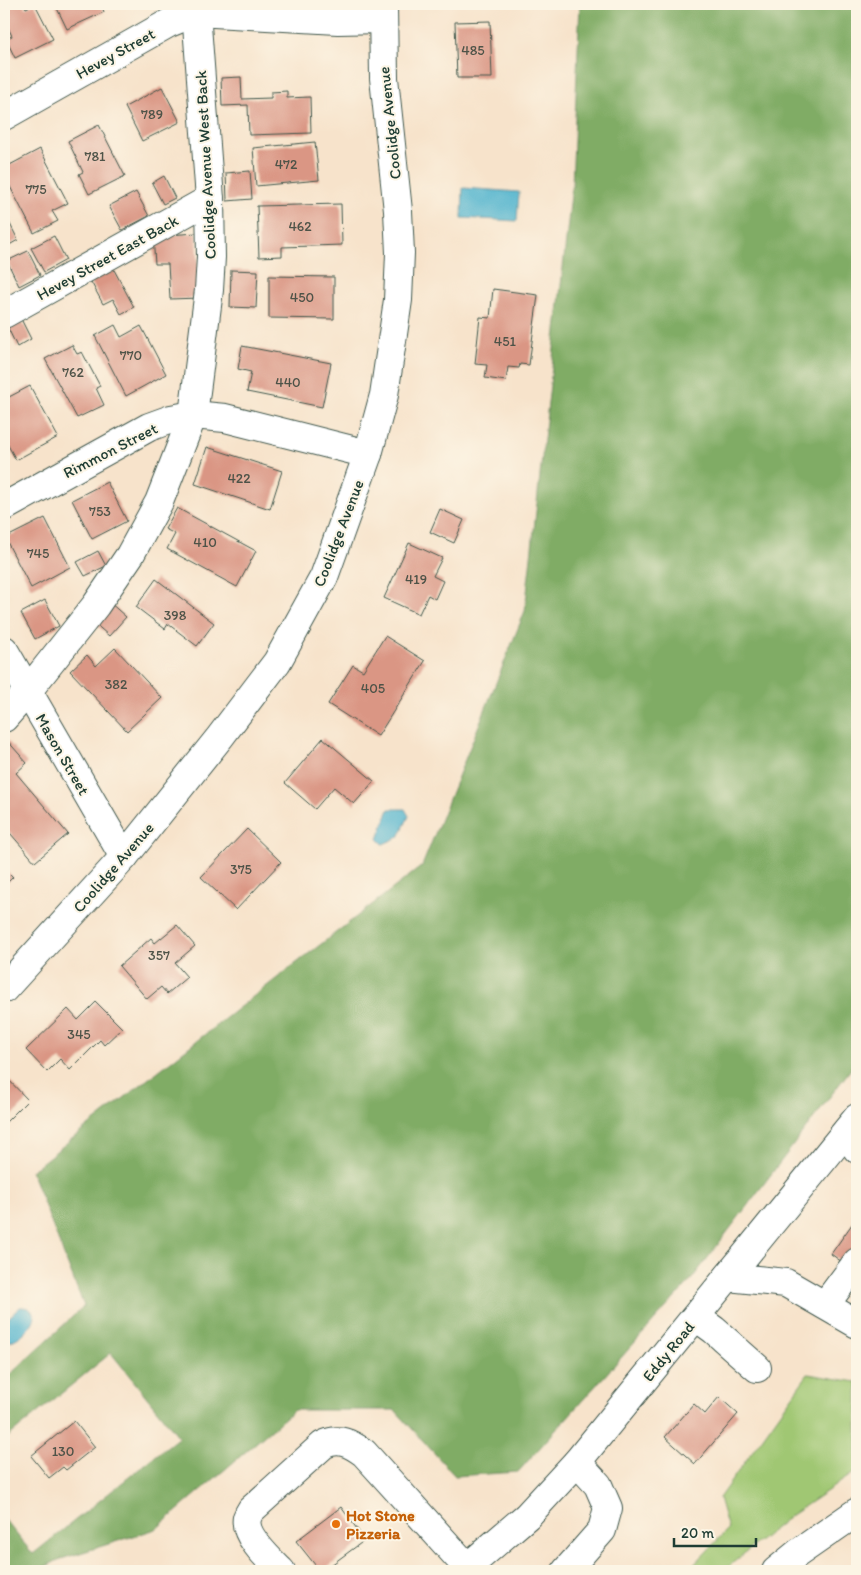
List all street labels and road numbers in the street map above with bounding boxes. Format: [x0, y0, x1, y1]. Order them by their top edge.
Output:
street label: Hevey Street [72, 24, 158, 83]
street label: Coolidge Avenue [374, 66, 405, 180]
street label: Coolidge Avenue West Back [191, 69, 220, 260]
street label: Hevey Street East Back [33, 210, 182, 304]
street label: Rimmon Street [60, 419, 161, 482]
street label: Coolidge Avenue [309, 477, 368, 589]
street label: Mason Street [32, 710, 94, 798]
street label: Coolidge Avenue [69, 818, 158, 916]
street label: Eddy Road [638, 1317, 698, 1385]

